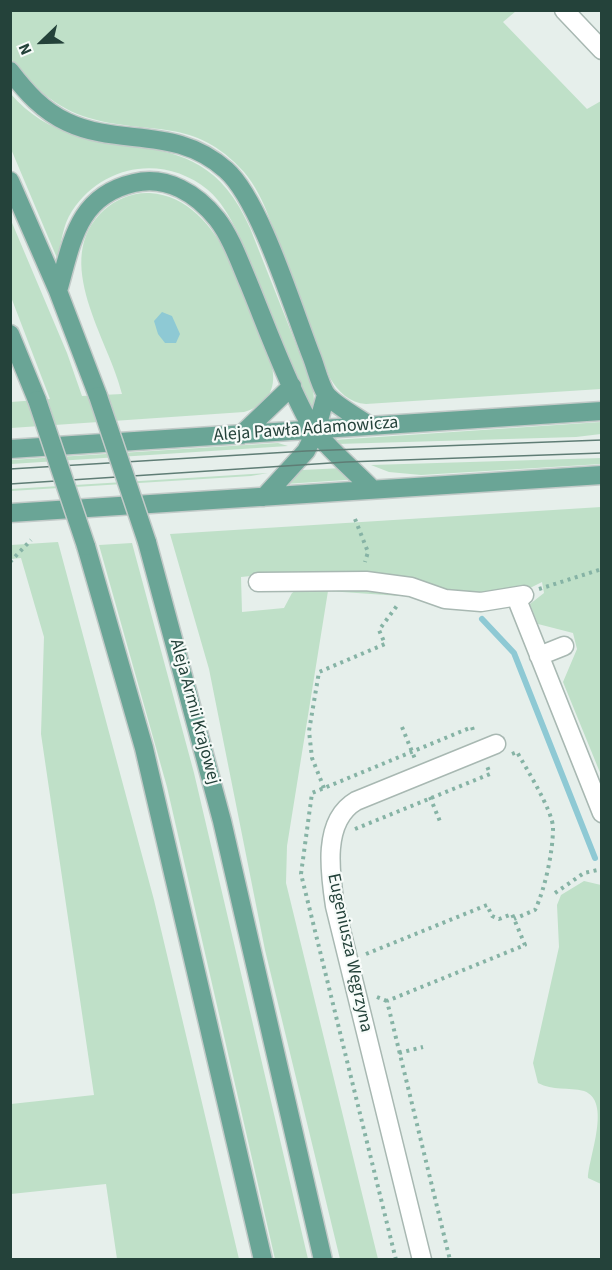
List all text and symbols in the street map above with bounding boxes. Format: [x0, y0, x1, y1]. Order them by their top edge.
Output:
north arrow [12, 12, 72, 72]
text: N [13, 40, 38, 58]
street label: Aleja Pawła Adamowicza [213, 413, 399, 447]
street label: Aleja Armii Krajowej [164, 637, 224, 787]
street label: Eugeniusza Węgrzyna [322, 872, 376, 1034]

